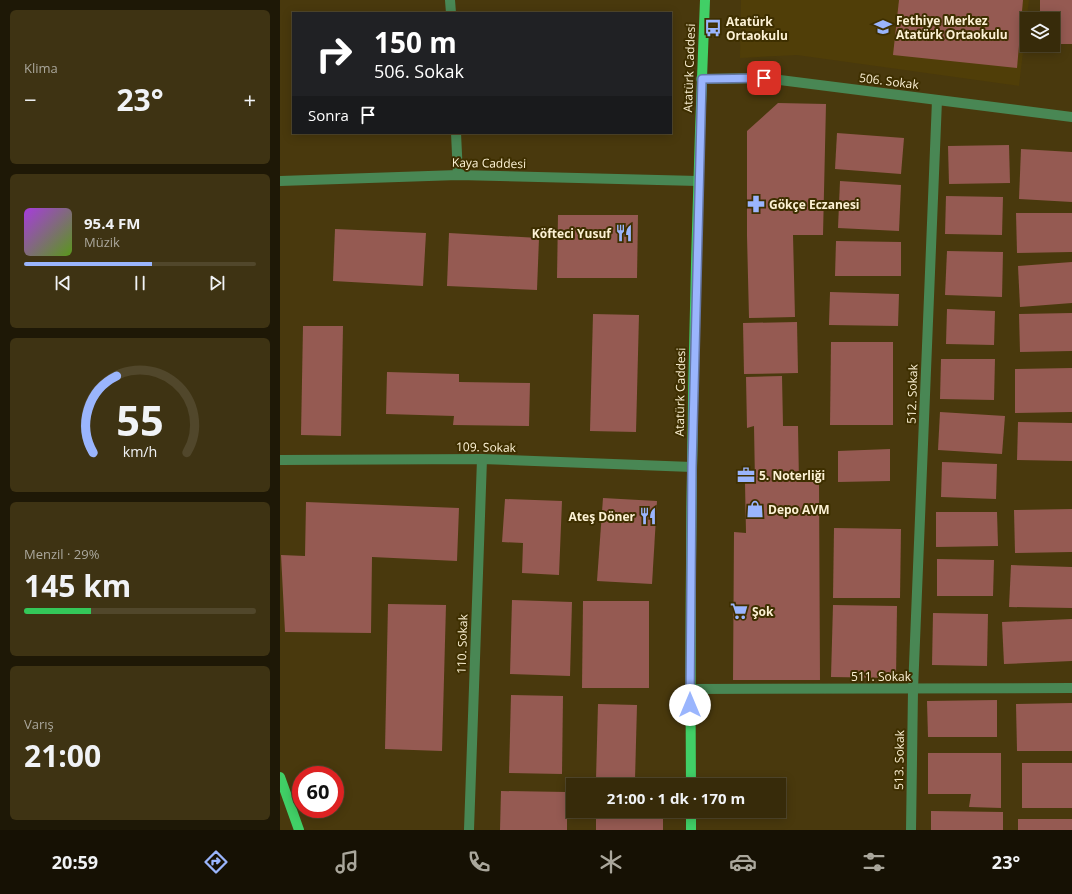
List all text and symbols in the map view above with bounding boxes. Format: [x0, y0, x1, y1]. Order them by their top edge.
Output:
place label: Fethiye Merkez Atatürk Ortaokulu [896, 12, 1008, 43]
map controls [1020, 12, 1060, 52]
button: layers [1020, 12, 1060, 52]
place label: Atatürk Ortaokulu [726, 13, 788, 44]
school or university icon: Fethiye Merkez Atatürk Ortaokulu [873, 17, 893, 37]
bus stop icon: Atatürk Ortaokulu [703, 18, 723, 38]
text: 150 m [374, 23, 457, 61]
street label: Atatürk Caddesi [679, 23, 699, 113]
icon: right [308, 28, 360, 80]
text: Klima [24, 59, 58, 77]
text: 506. Sokak [374, 59, 464, 83]
pin [747, 61, 781, 95]
icon: arrive [753, 67, 775, 89]
street label: 506. Sokak [858, 69, 920, 93]
text: 23° [116, 79, 164, 120]
text: − [24, 84, 37, 114]
text: + [243, 84, 256, 114]
icon: arrive [357, 104, 379, 126]
text: Sonra [308, 105, 349, 125]
street label: Kaya Caddesi [452, 154, 526, 172]
pharmacy icon: Gökçe Eczanesi [746, 194, 766, 214]
place label: Gökçe Eczanesi [769, 196, 860, 213]
text: 95.4 FM [84, 213, 140, 233]
restaurant icon: Köfteci Yusuf [614, 223, 634, 243]
place label: Köfteci Yusuf [532, 225, 612, 242]
text: Müzik [84, 233, 120, 251]
icon: previous [52, 272, 74, 294]
icon: pause [129, 272, 151, 294]
icon: next [206, 272, 228, 294]
street label: Atatürk Caddesi [671, 347, 689, 437]
street label: 512. Sokak [902, 363, 922, 424]
text: 55 [116, 392, 164, 448]
street label: 109. Sokak [456, 438, 517, 456]
text: km/h [123, 442, 157, 461]
office icon: 5. Noterliği [736, 465, 756, 485]
place label: 5. Noterliği [759, 467, 825, 484]
shop icon: Depo AVM [745, 499, 765, 519]
place label: Depo AVM [768, 501, 830, 518]
restaurant icon: Ateş Döner [638, 506, 658, 526]
place label: Ateş Döner [569, 508, 636, 525]
text: Menzil · 29% [24, 545, 99, 563]
text: 145 km [24, 565, 131, 606]
supermarket icon: Şok [729, 601, 749, 621]
place label: Şok [752, 603, 774, 620]
street label: 110. Sokak [452, 613, 472, 674]
street label: 511. Sokak [851, 668, 912, 685]
position arrow [669, 684, 711, 726]
text: Varış [24, 715, 54, 733]
street label: 513. Sokak [890, 729, 908, 790]
text: 21:00 [24, 735, 101, 776]
speed limit sign: 60 [292, 766, 344, 818]
text: 21:00 · 1 dk · 170 m [607, 788, 745, 808]
icon: directions [202, 848, 230, 876]
icon: music [333, 848, 361, 876]
icon: phone [465, 848, 493, 876]
icon: climate [597, 848, 625, 876]
icon: car [729, 848, 757, 876]
icon: filters [860, 848, 888, 876]
text: 20:59 [52, 850, 98, 874]
text: 23° [992, 850, 1020, 874]

